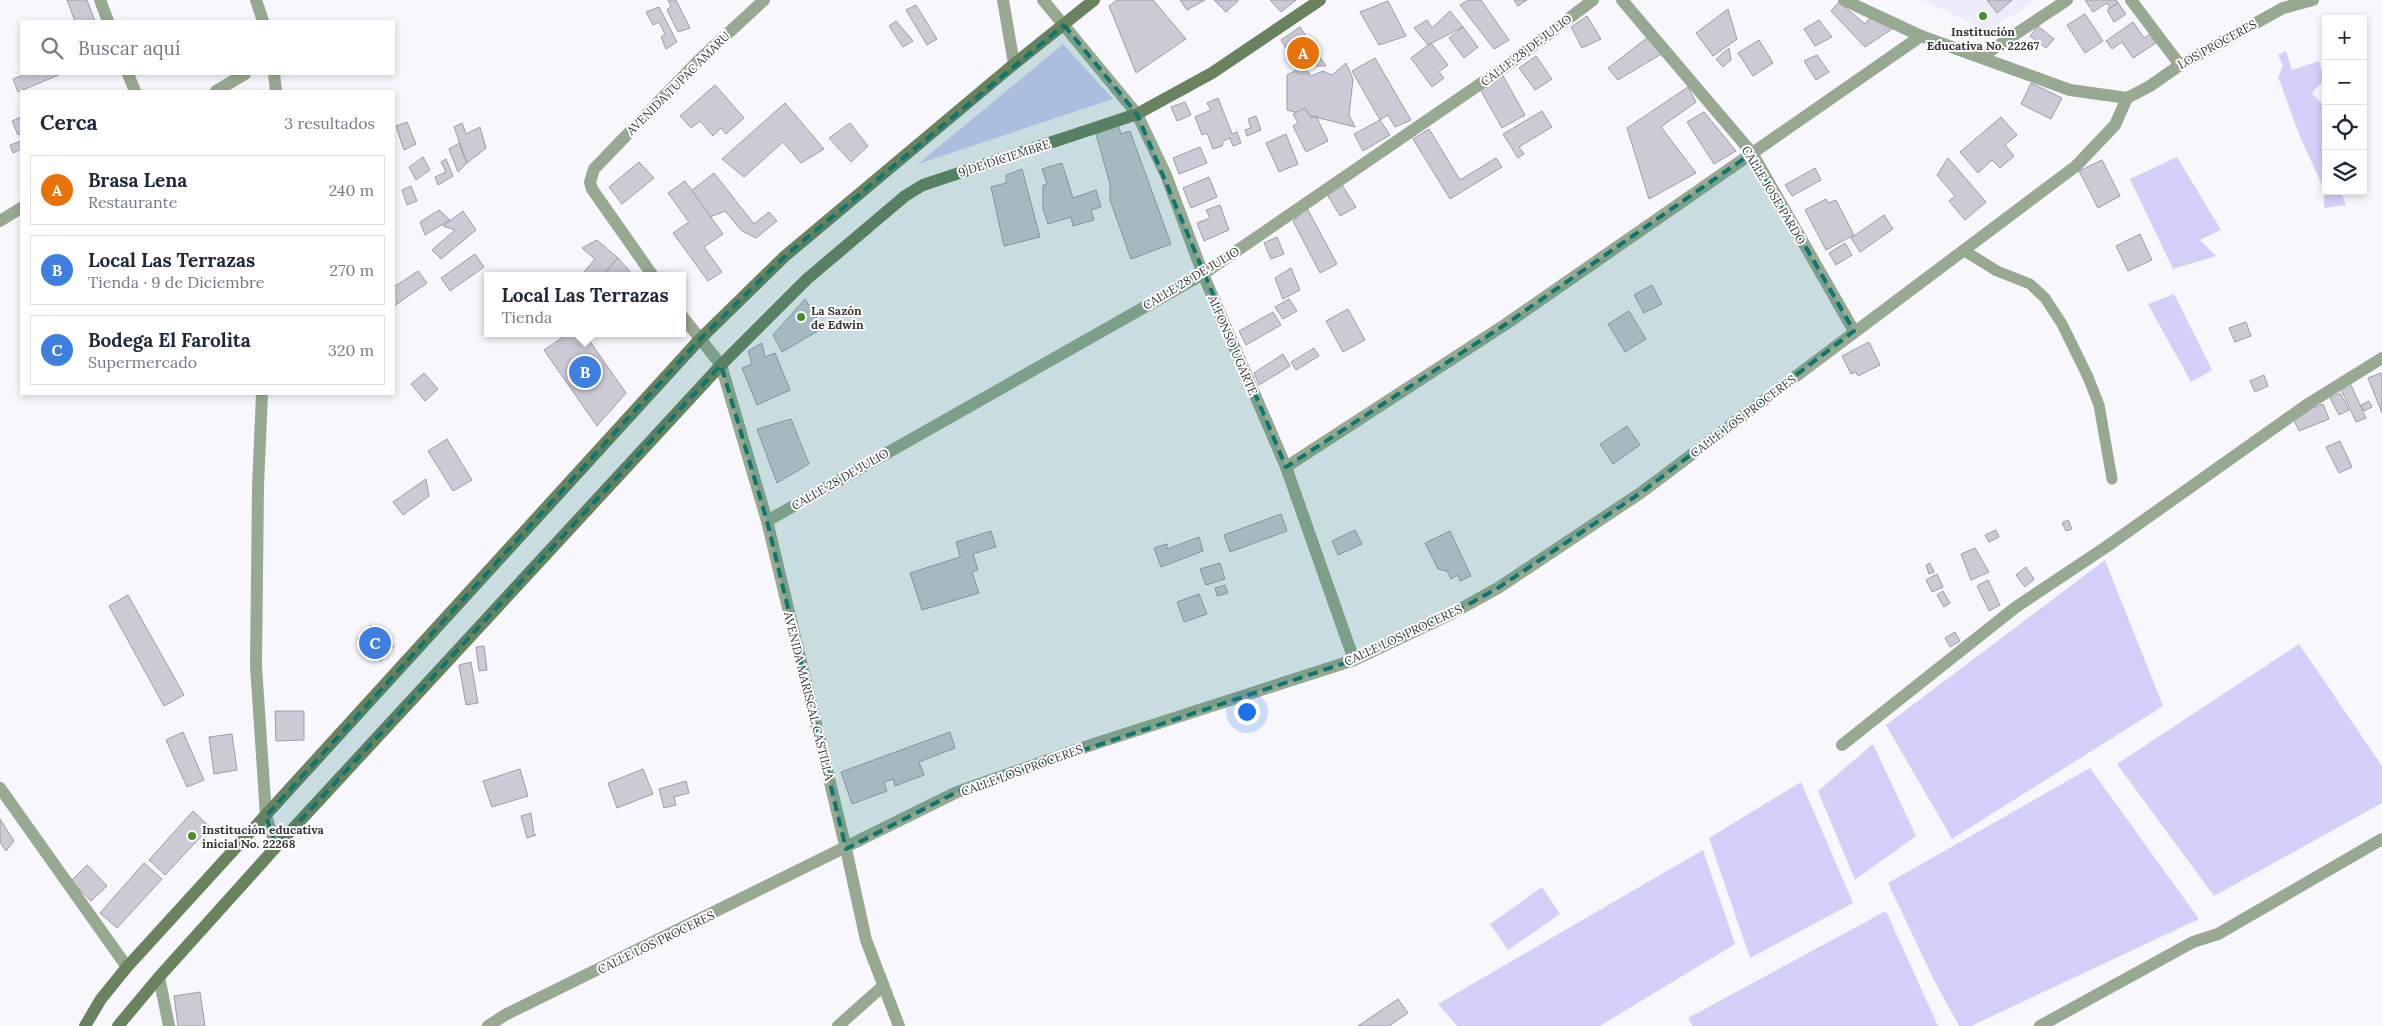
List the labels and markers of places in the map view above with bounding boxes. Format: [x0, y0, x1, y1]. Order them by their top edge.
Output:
marker: Institución Educativa No. 22267 [1977, 10, 1989, 22]
place label: Institución Educativa No. 22267 [1927, 24, 2040, 53]
pin: A [1287, 34, 1319, 72]
place label: La Sazón de Edwin [811, 303, 864, 332]
marker: La Sazón de Edwin [795, 311, 807, 323]
pin: B [569, 353, 601, 391]
pin: C [359, 624, 391, 662]
place label: Institución educativa inicial No. 22268 [202, 822, 325, 851]
marker: Institución educativa inicial No. 22268 [186, 830, 198, 842]

